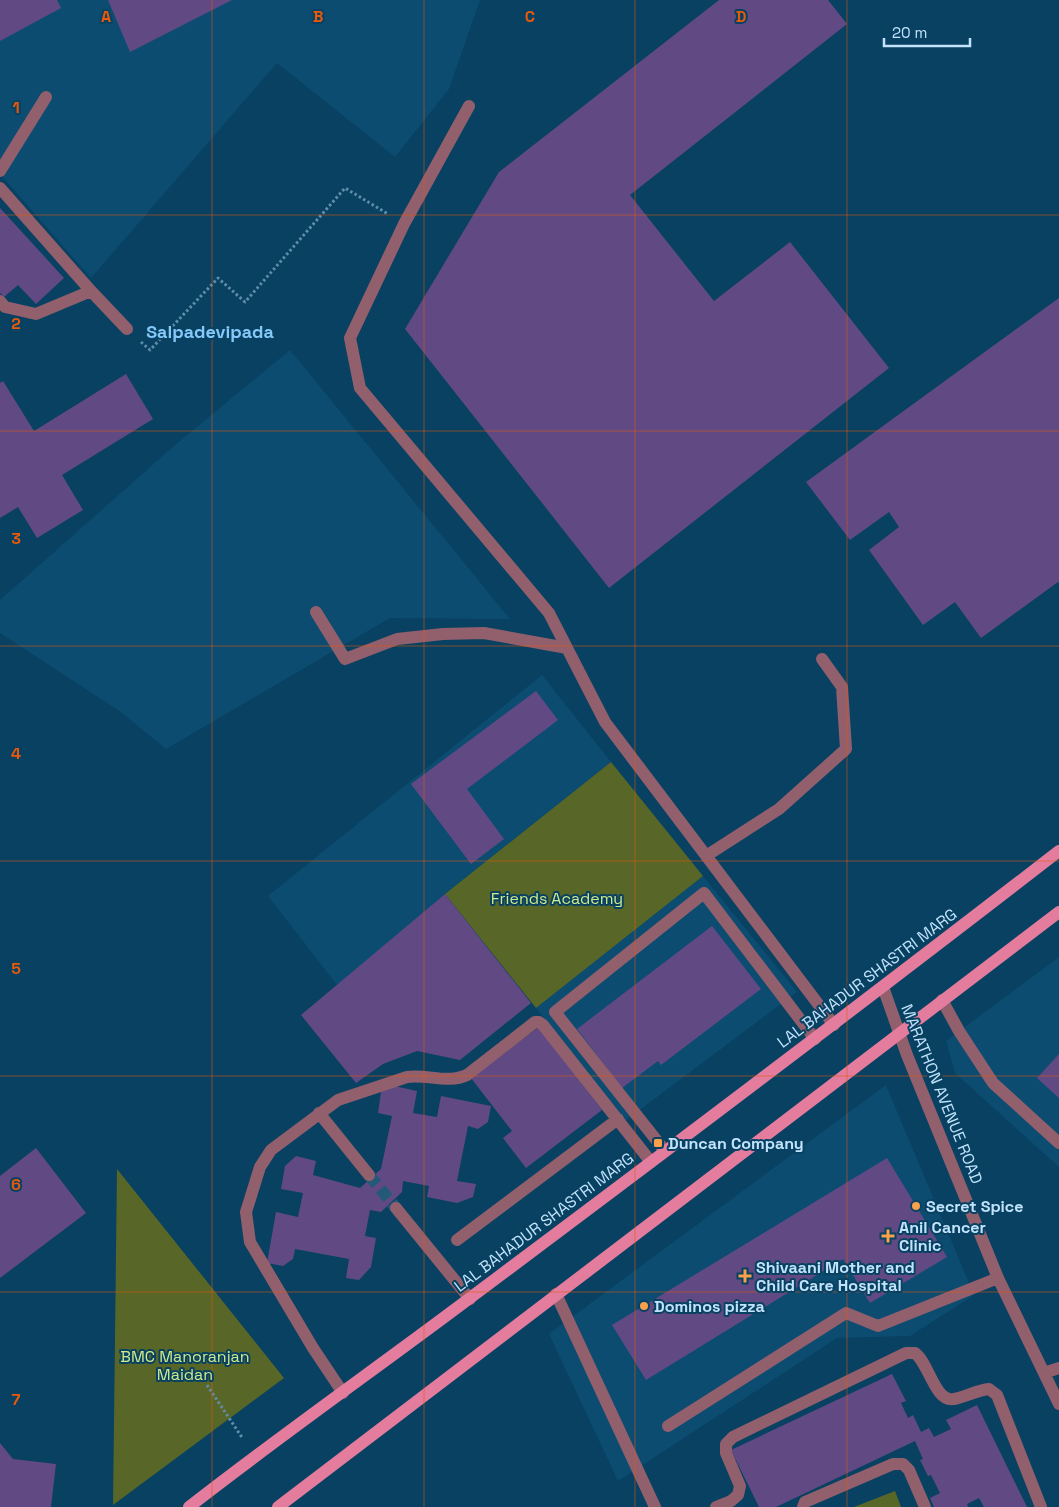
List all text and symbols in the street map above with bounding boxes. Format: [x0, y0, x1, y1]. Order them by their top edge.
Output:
text: A [101, 6, 111, 27]
text: B [313, 6, 323, 27]
text: C [525, 6, 535, 27]
text: D [736, 6, 746, 27]
scale bar [884, 15, 970, 47]
text: 20 m [892, 23, 927, 42]
text: 1 [12, 97, 20, 118]
text: 2 [11, 313, 21, 334]
district label: Salpadevipada [146, 320, 274, 343]
text: 3 [11, 528, 21, 549]
text: 4 [11, 743, 21, 764]
park label: Friends Academy [491, 888, 623, 909]
street label: LAL BAHADUR SHASTRI MARG [773, 904, 961, 1052]
text: 5 [11, 958, 21, 979]
street label: MARATHON AVENUE ROAD [896, 1001, 988, 1187]
place label: Duncan Company [668, 1133, 804, 1154]
marker: Duncan Company [652, 1137, 664, 1149]
street label: LAL BAHADUR SHASTRI MARG [450, 1148, 638, 1296]
text: 6 [11, 1174, 21, 1195]
place label: Secret Spice [926, 1196, 1023, 1217]
marker: Secret Spice [910, 1200, 922, 1212]
place label: Anil Cancer Clinic [899, 1217, 986, 1256]
marker: Anil Cancer Clinic [881, 1229, 895, 1243]
place label: Shivaani Mother and Child Care Hospital [756, 1257, 915, 1296]
marker: Shivaani Mother and Child Care Hospital [738, 1269, 752, 1283]
place label: Dominos pizza [654, 1296, 765, 1317]
marker: Dominos pizza [638, 1300, 650, 1312]
park label: BMC Manoranjan Maidan [120, 1346, 250, 1385]
text: 7 [12, 1389, 21, 1410]

